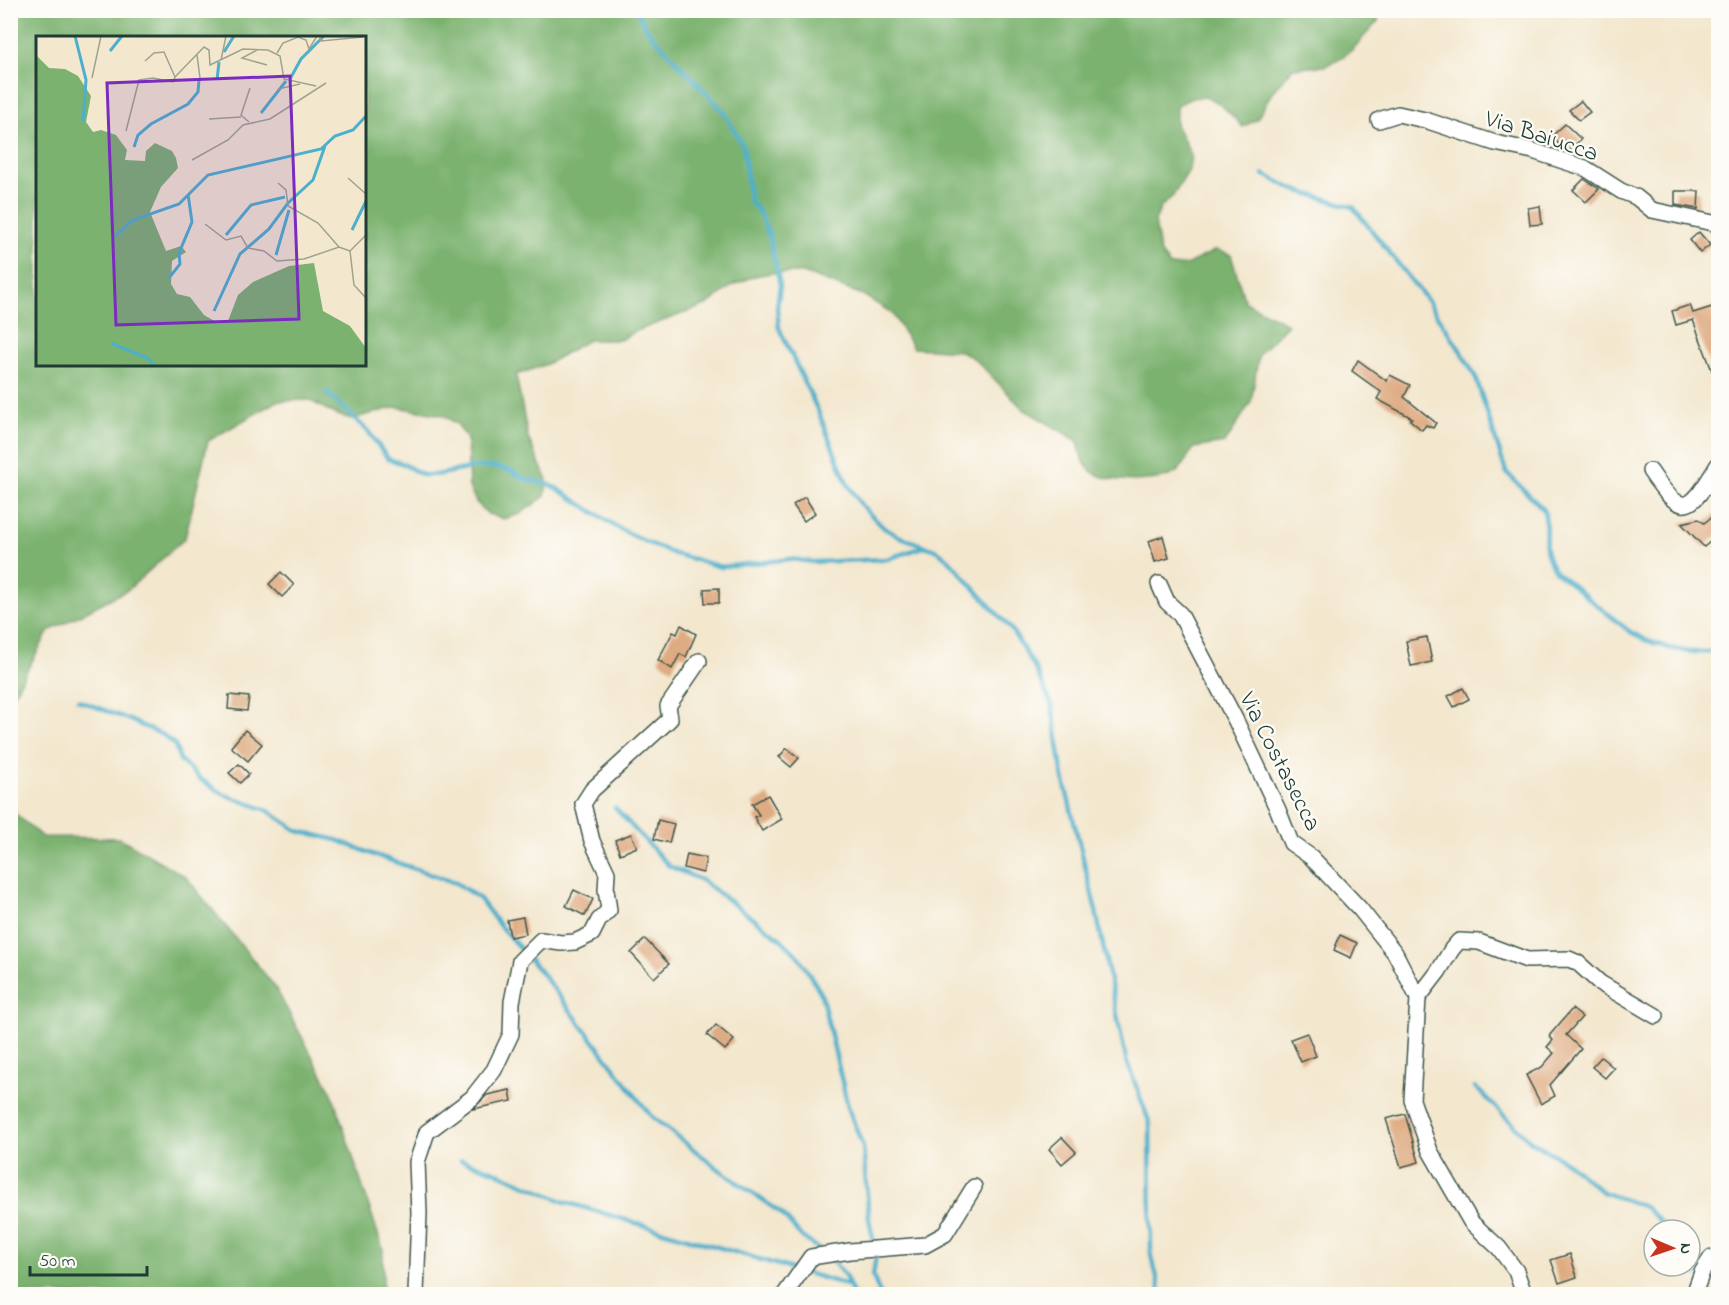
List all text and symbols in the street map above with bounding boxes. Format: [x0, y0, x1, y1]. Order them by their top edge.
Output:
inset map [36, 36, 366, 366]
street label: Via Baiucca [1479, 102, 1602, 172]
street label: Via Costasecca [1228, 686, 1329, 838]
north arrow [1642, 1218, 1702, 1278]
scale bar [30, 1239, 147, 1277]
text: N [1673, 1243, 1697, 1254]
text: 50 m [39, 1249, 76, 1275]

